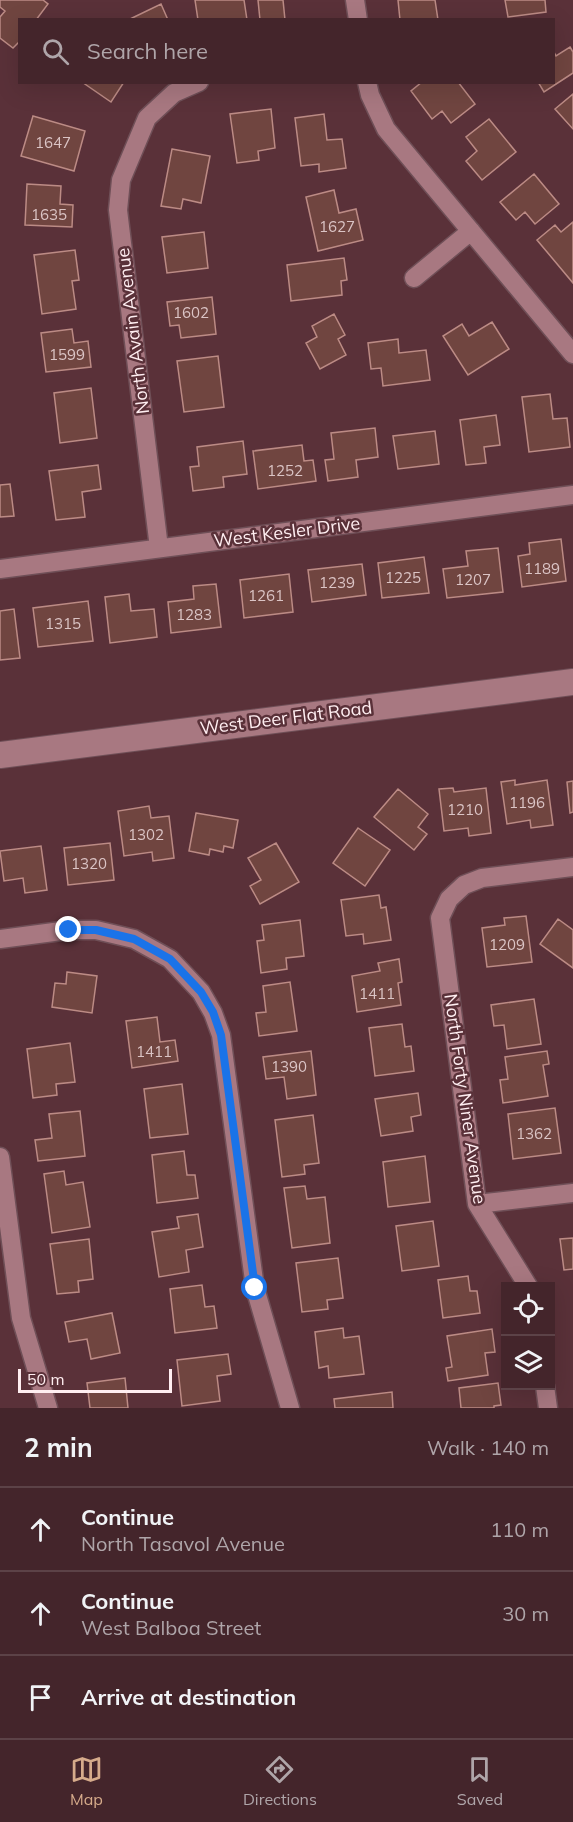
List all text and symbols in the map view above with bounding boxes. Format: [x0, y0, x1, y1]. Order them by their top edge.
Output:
search box [18, 18, 555, 84]
icon: search [39, 35, 72, 68]
text: Search here [87, 37, 208, 65]
house number: 1647 [35, 133, 71, 152]
house number: 1635 [31, 205, 67, 224]
house number: 1627 [319, 217, 355, 236]
street label: North Avain Avenue [111, 247, 154, 416]
house number: 1602 [173, 303, 209, 322]
house number: 1599 [49, 345, 85, 364]
house number: 1252 [267, 461, 303, 480]
street label: West Kesler Drive [212, 511, 361, 552]
house number: 1189 [524, 559, 560, 578]
house number: 1225 [385, 568, 421, 587]
house number: 1207 [455, 570, 491, 589]
house number: 1239 [319, 573, 355, 592]
house number: 1261 [248, 586, 284, 605]
house number: 1283 [176, 605, 212, 624]
house number: 1315 [45, 614, 81, 633]
street label: West Deer Flat Road [199, 696, 373, 739]
house number: 1196 [509, 793, 545, 812]
house number: 1210 [447, 800, 483, 819]
house number: 1302 [128, 825, 164, 844]
house number: 1320 [71, 854, 107, 873]
route end [55, 916, 81, 942]
house number: 1209 [489, 935, 525, 954]
house number: 1411 [359, 984, 395, 1003]
street label: North Forty Niner Avenue [439, 992, 492, 1206]
house number: 1411 [136, 1042, 172, 1061]
house number: 1390 [271, 1057, 307, 1076]
house number: 1362 [516, 1124, 552, 1143]
route start [241, 1274, 267, 1300]
map controls [501, 1282, 555, 1390]
button: locate [501, 1282, 555, 1336]
button: layers [501, 1336, 555, 1390]
scale bar [18, 1366, 172, 1394]
text: 50 m [27, 1369, 64, 1389]
text: 2 min [24, 1431, 93, 1464]
text: Walk · 140 m [427, 1435, 549, 1460]
text: Continue [81, 1503, 174, 1531]
icon: ahead [24, 1513, 57, 1546]
text: 110 m [490, 1517, 549, 1542]
text: North Tasavol Avenue [81, 1531, 285, 1556]
text: Continue [81, 1587, 174, 1615]
icon: ahead [24, 1597, 57, 1630]
text: 30 m [502, 1601, 549, 1626]
text: West Balboa Street [81, 1615, 261, 1640]
icon: arrive [24, 1681, 57, 1714]
text: Arrive at destination [81, 1683, 296, 1711]
tab: Map [70, 1753, 103, 1809]
tab: Directions [243, 1753, 317, 1809]
tab: Saved [457, 1753, 503, 1809]

